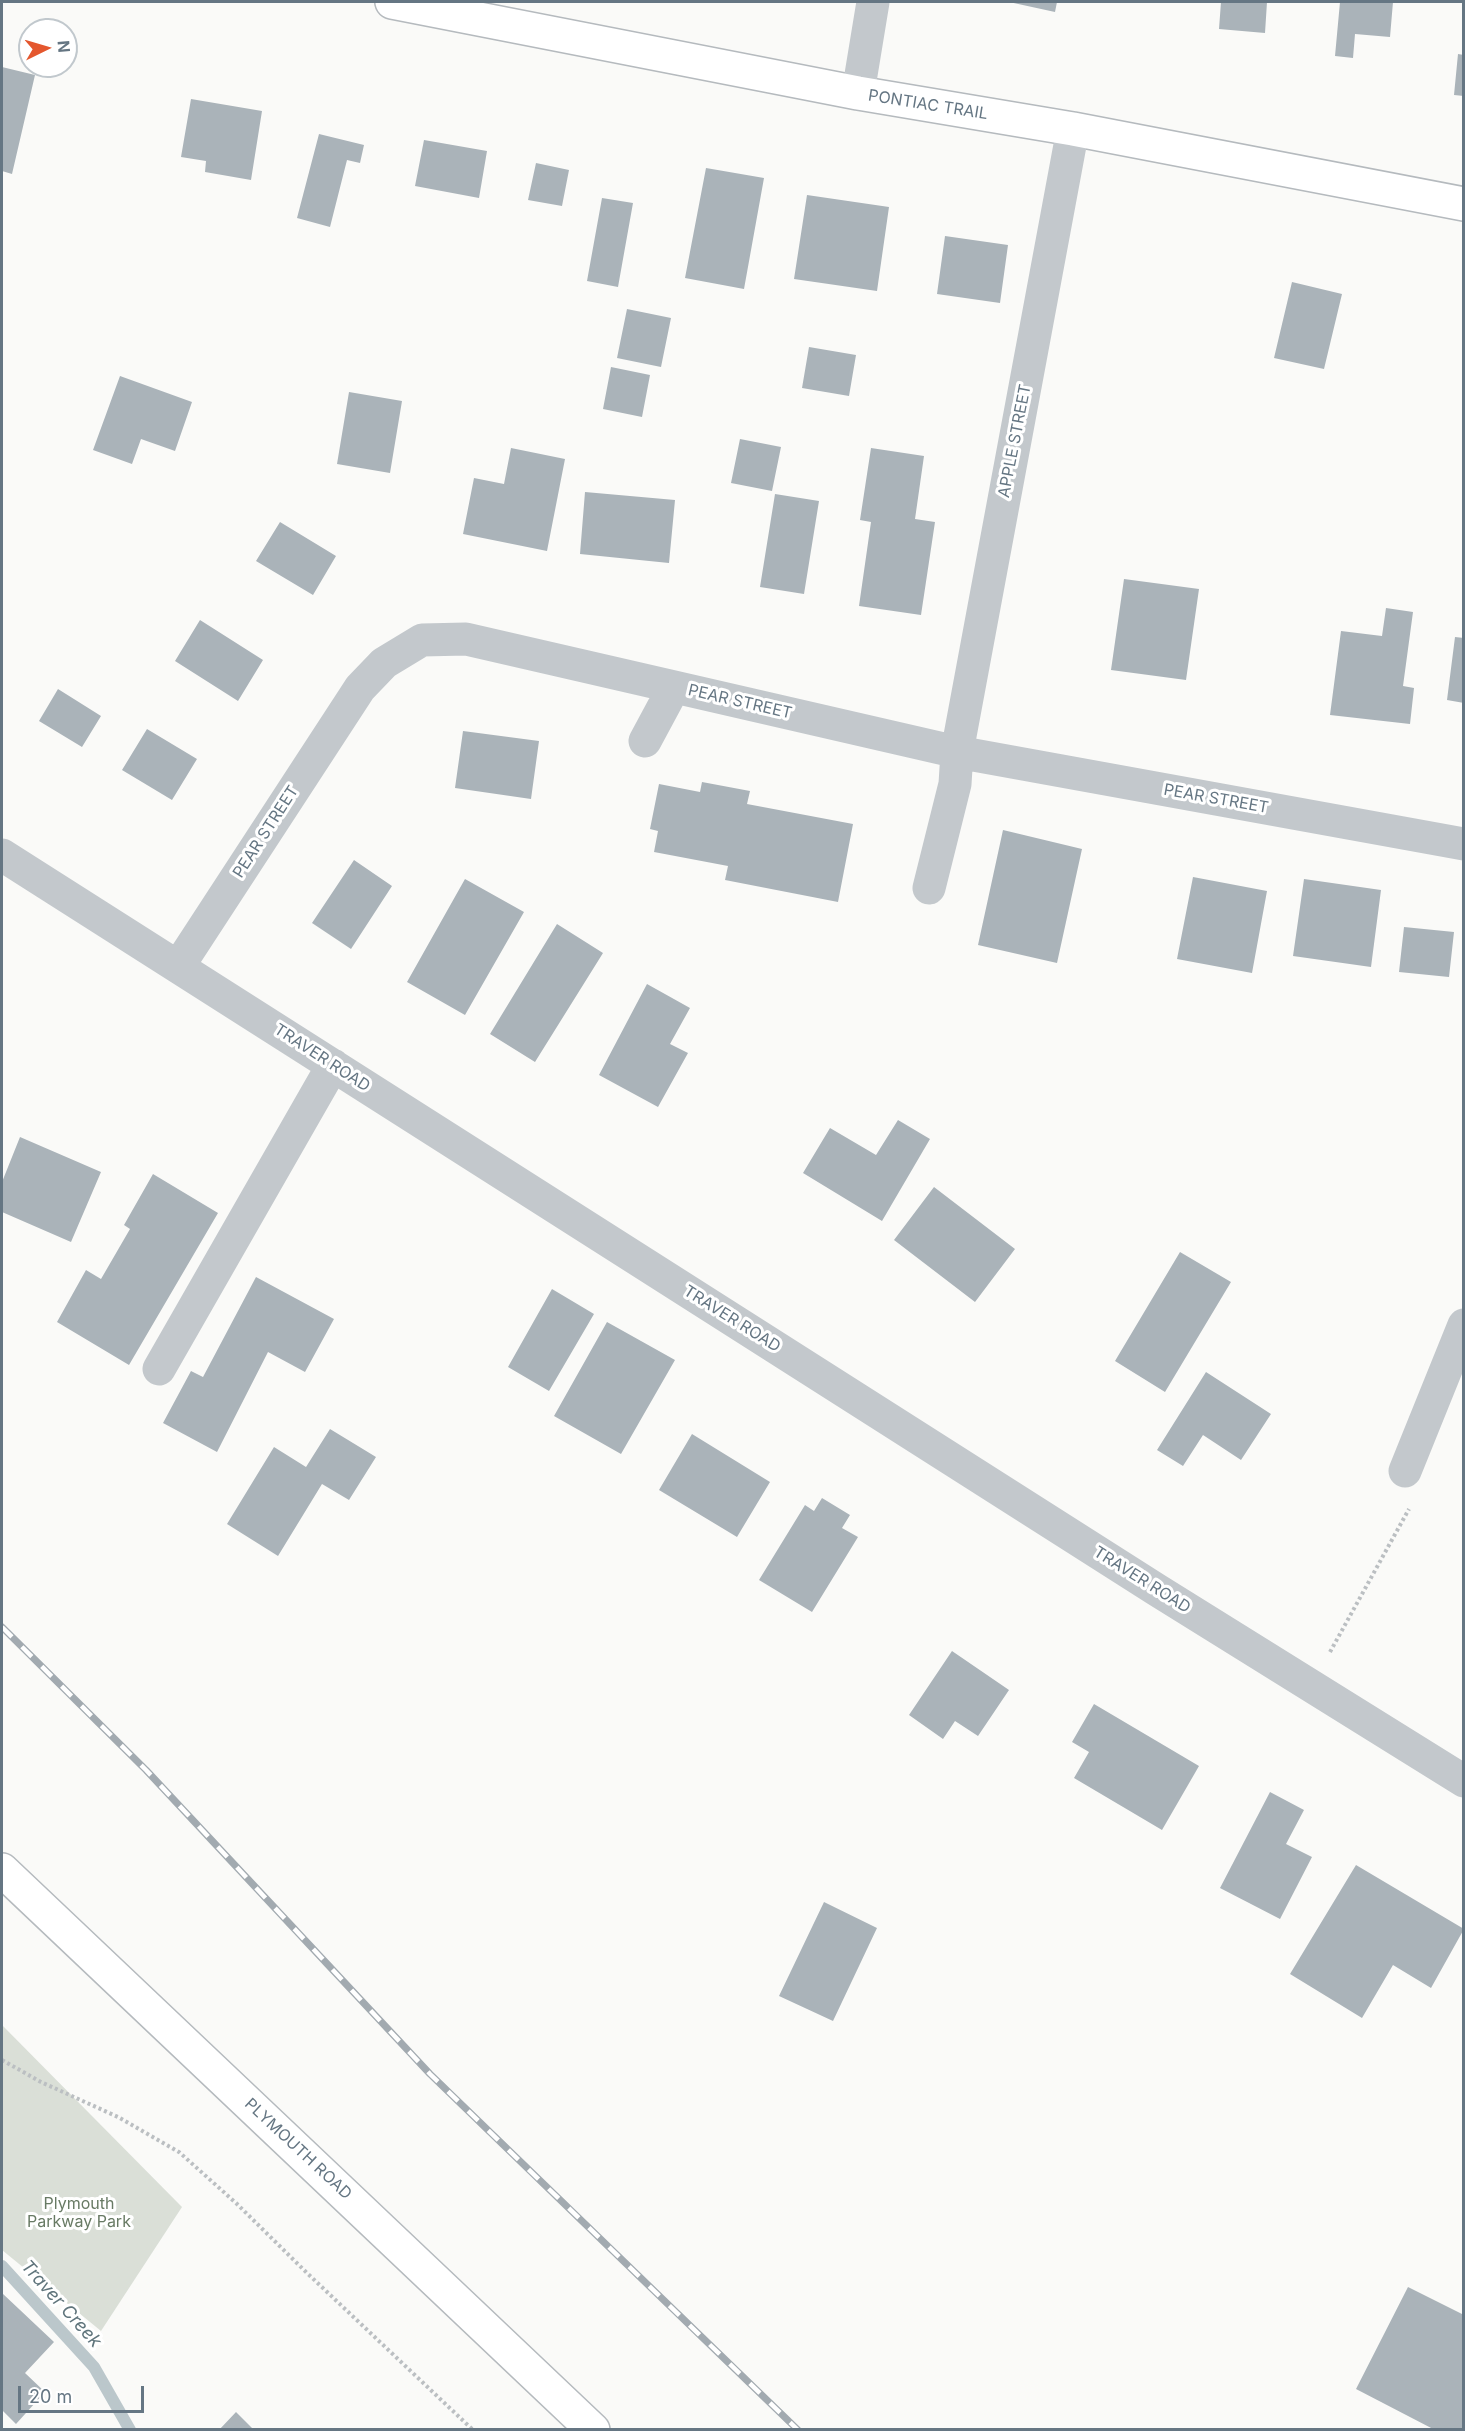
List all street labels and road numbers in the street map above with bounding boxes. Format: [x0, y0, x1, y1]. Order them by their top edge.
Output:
street label: PONTIAC TRAIL [867, 86, 989, 124]
street label: APPLE STREET [995, 383, 1035, 499]
street label: PEAR STREET [686, 681, 794, 723]
street label: PEAR STREET [1162, 780, 1270, 818]
street label: PEAR STREET [229, 782, 303, 882]
street label: TRAVER ROAD [270, 1020, 374, 1096]
street label: TRAVER ROAD [680, 1282, 784, 1356]
street label: TRAVER ROAD [1090, 1543, 1194, 1617]
street label: PLYMOUTH ROAD [240, 2094, 356, 2204]

